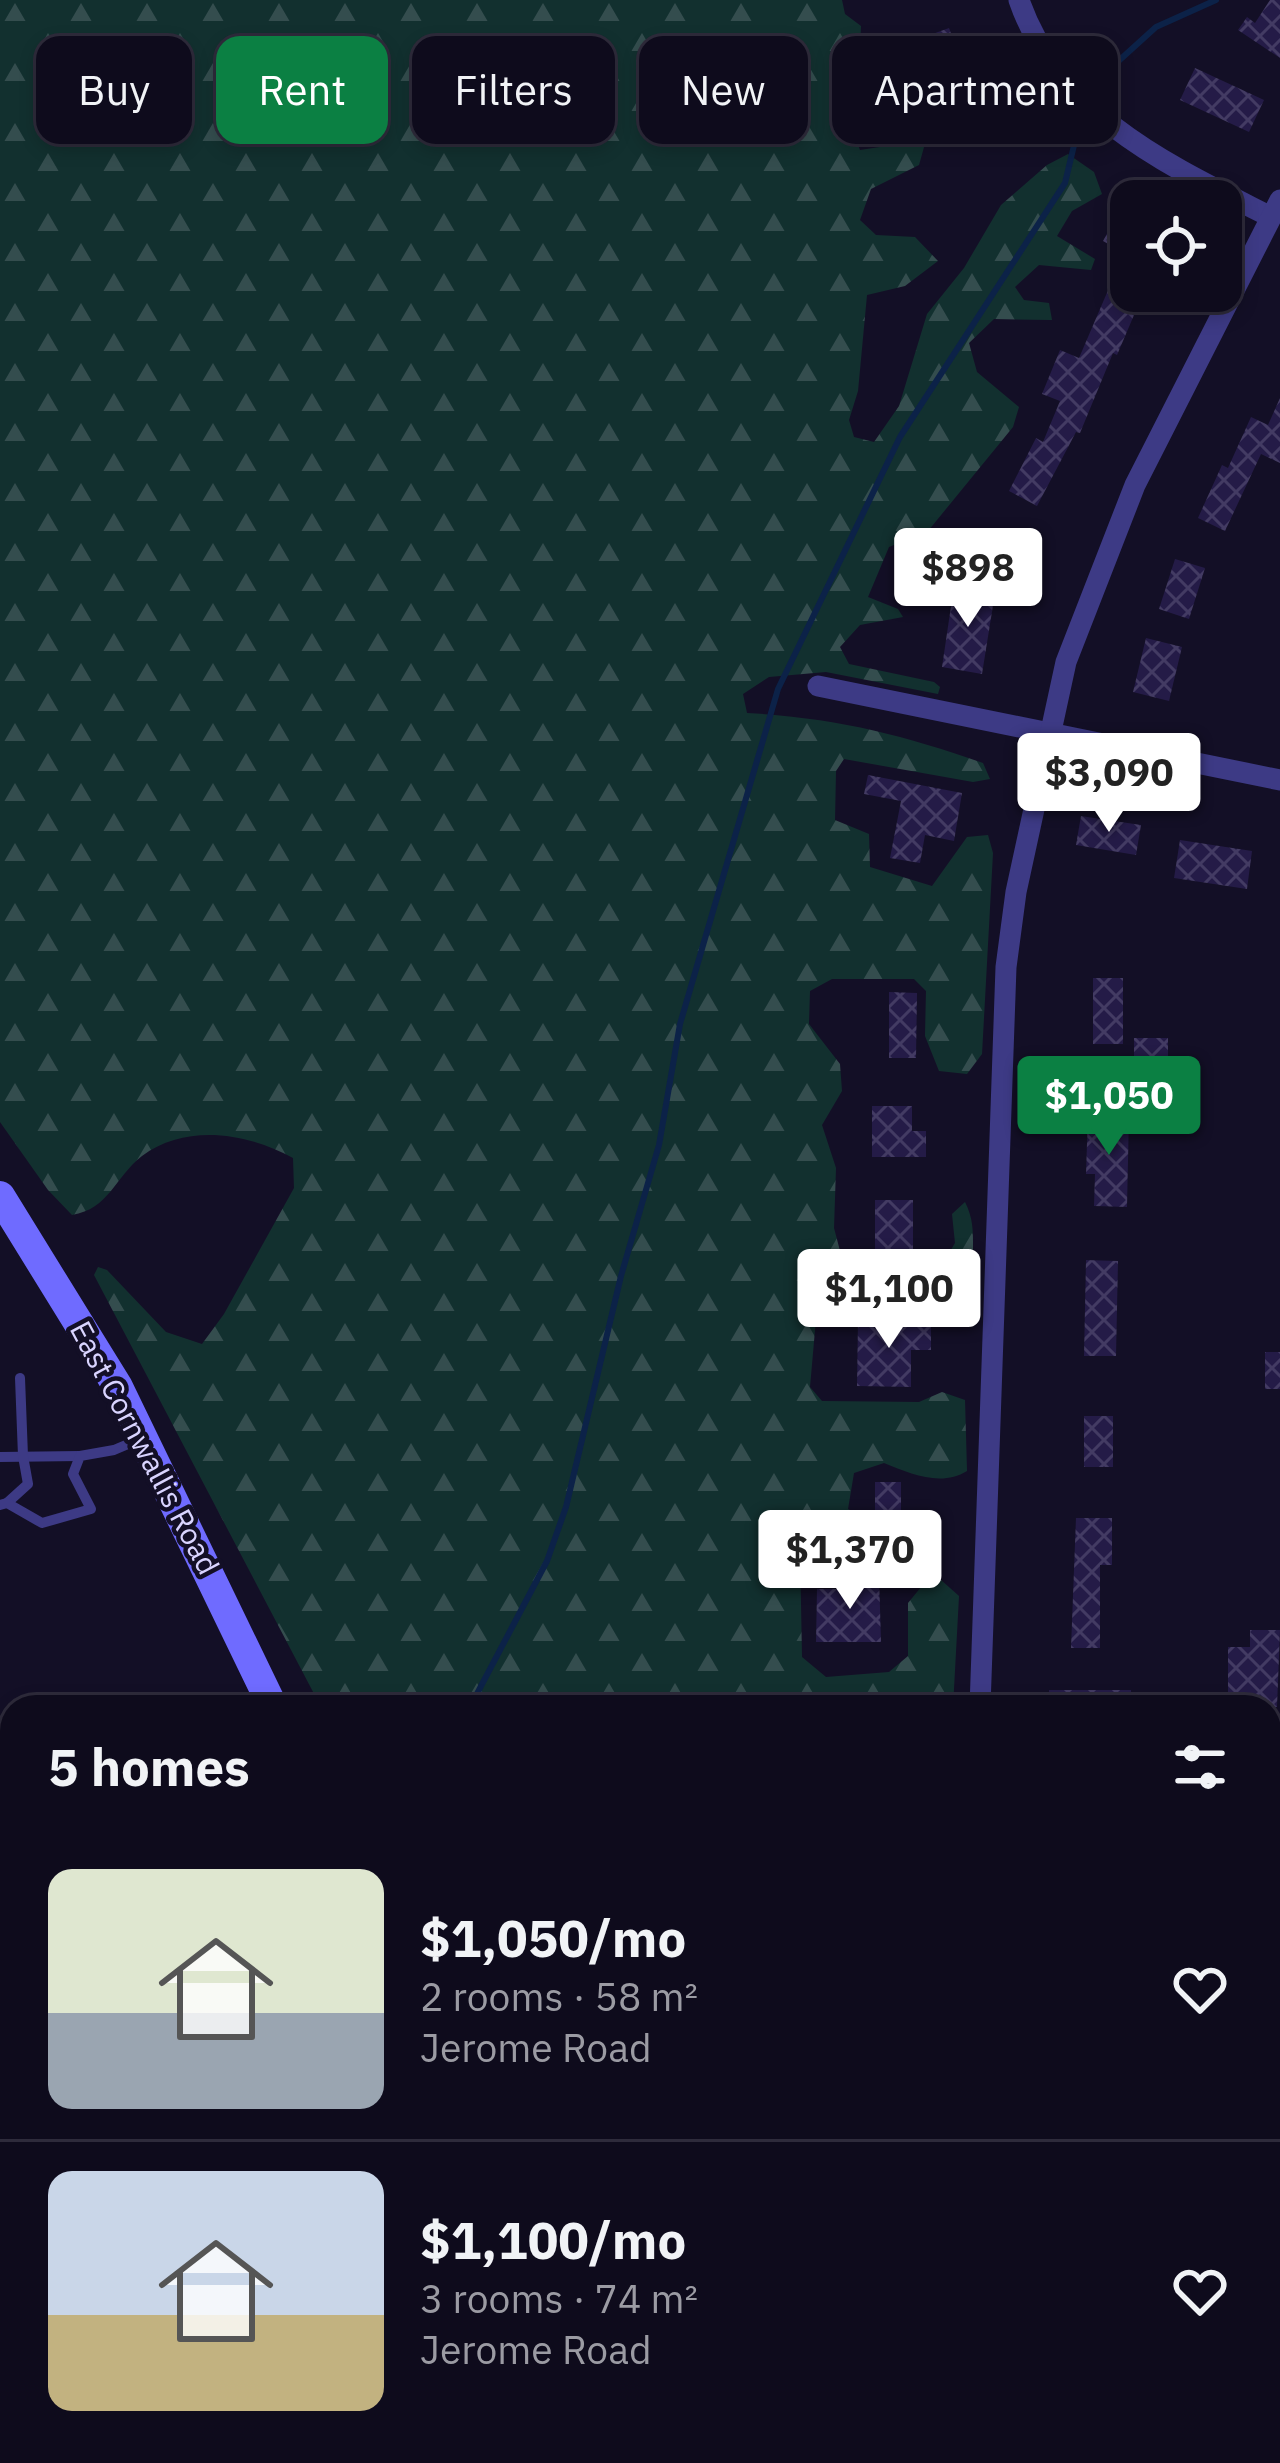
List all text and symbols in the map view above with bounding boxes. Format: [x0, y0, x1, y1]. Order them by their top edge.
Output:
chip: Buy [36, 36, 192, 144]
chip: Rent [216, 36, 388, 144]
chip: Filters [412, 36, 615, 144]
chip: New [639, 36, 808, 144]
chip: Apartment [832, 36, 1118, 144]
map controls [1110, 180, 1242, 312]
button: locate [1110, 180, 1242, 312]
pin: $898 [897, 528, 1039, 630]
text: $898 [921, 541, 1015, 592]
pin: $3,090 [1011, 733, 1207, 835]
text: $3,090 [1044, 746, 1174, 797]
pin: $1,050 [1011, 1056, 1207, 1158]
text: $1,050 [1044, 1069, 1174, 1120]
pin: $1,100 [791, 1249, 987, 1351]
text: $1,100 [824, 1262, 954, 1313]
street label: East Cornwallis Road [62, 1314, 229, 1581]
pin: $1,370 [752, 1510, 948, 1612]
text: $1,370 [785, 1523, 915, 1574]
text: 5 homes [48, 1734, 250, 1800]
icon: filters [1167, 1734, 1233, 1800]
text: $1,050/mo [420, 1905, 686, 1971]
icon: home [144, 1917, 288, 2061]
icon: heart [1167, 1956, 1233, 2022]
text: 2 rooms · 58 m² [420, 1971, 698, 2022]
text: Jerome Road [420, 2022, 652, 2073]
text: $1,100/mo [420, 2207, 686, 2273]
icon: home [144, 2219, 288, 2363]
icon: heart [1167, 2258, 1233, 2324]
text: 3 rooms · 74 m² [420, 2273, 698, 2324]
text: Jerome Road [420, 2324, 652, 2375]

